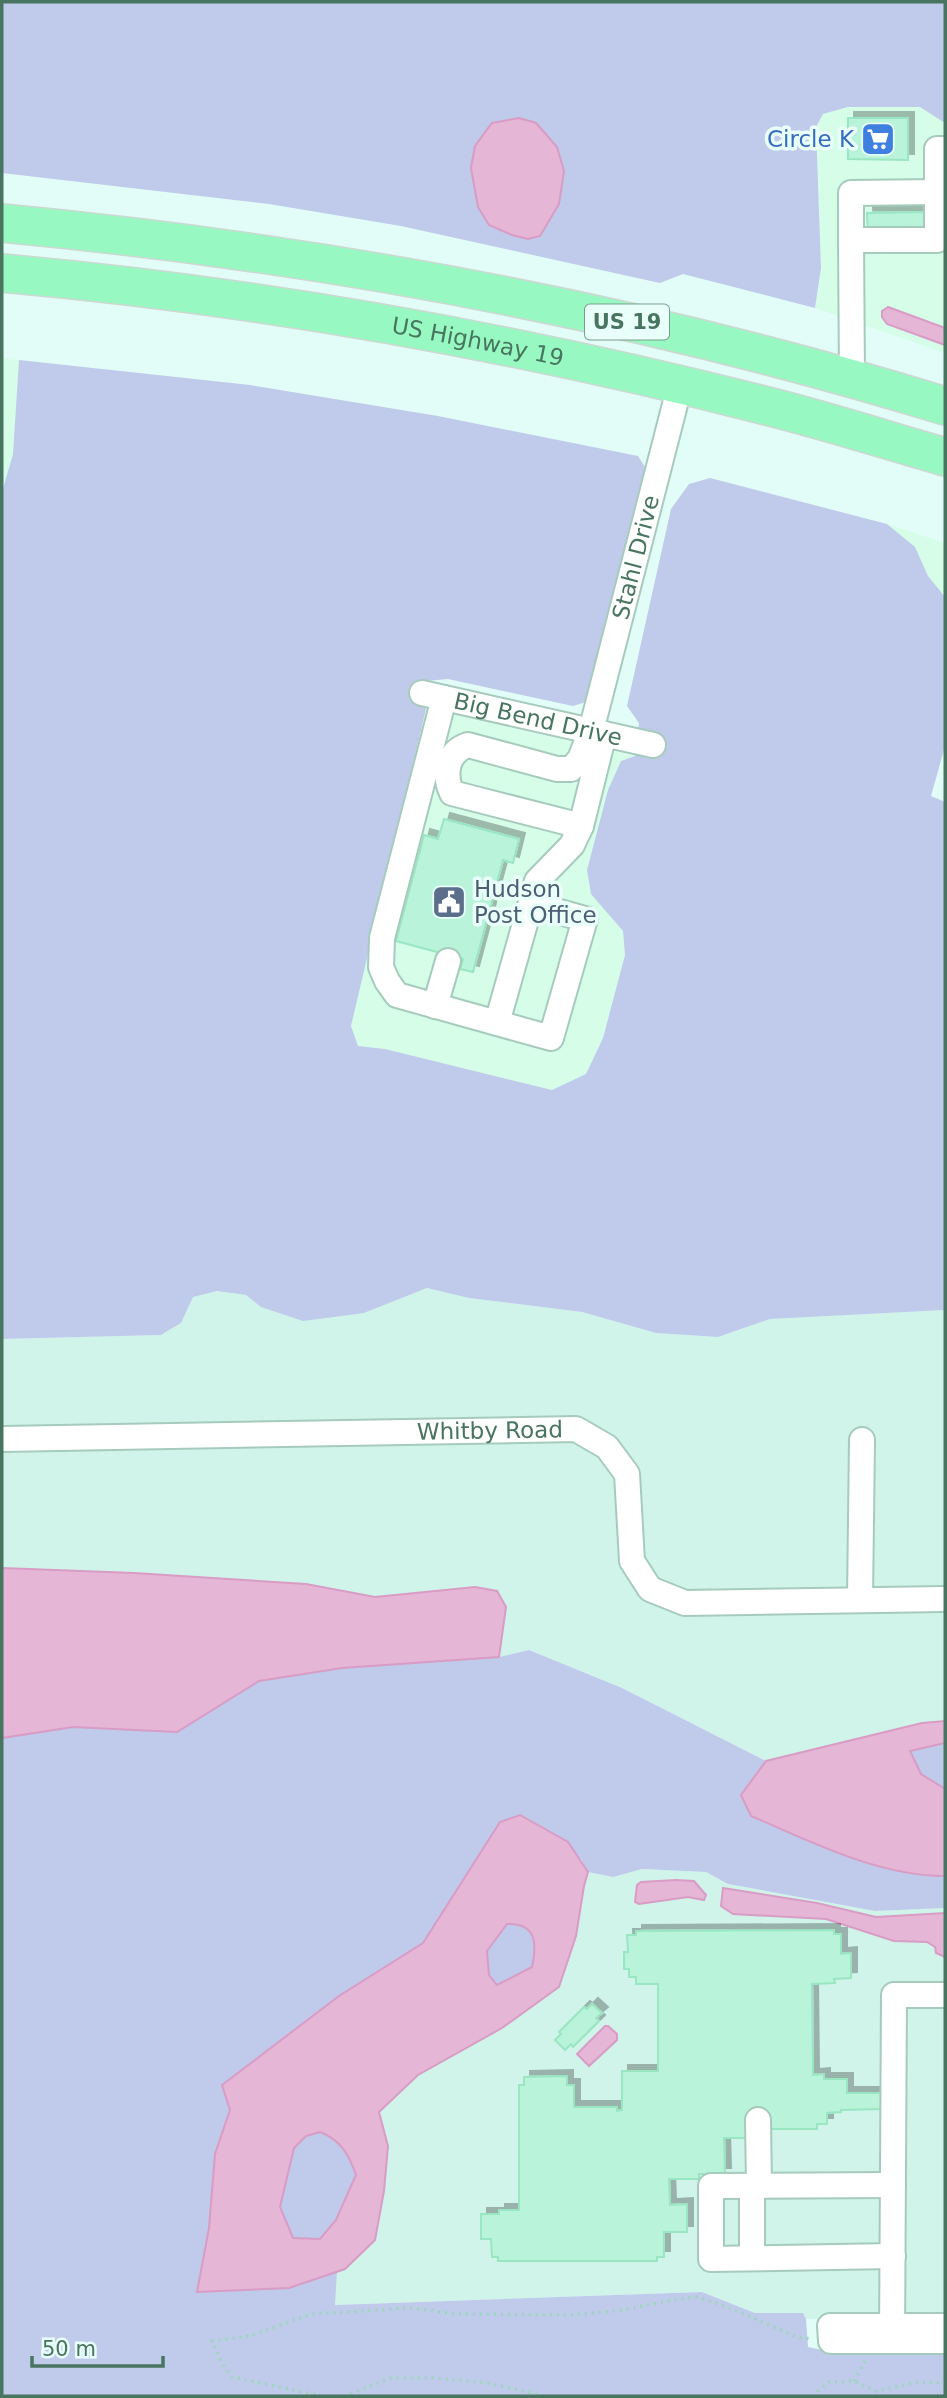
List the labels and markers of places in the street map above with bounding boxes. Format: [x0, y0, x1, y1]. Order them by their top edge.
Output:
supermarket icon: Circle K [859, 120, 897, 158]
place label: Circle K [767, 126, 855, 152]
place label: Hudson Post Office [474, 876, 597, 928]
public building icon: Hudson Post Office [430, 883, 468, 921]

